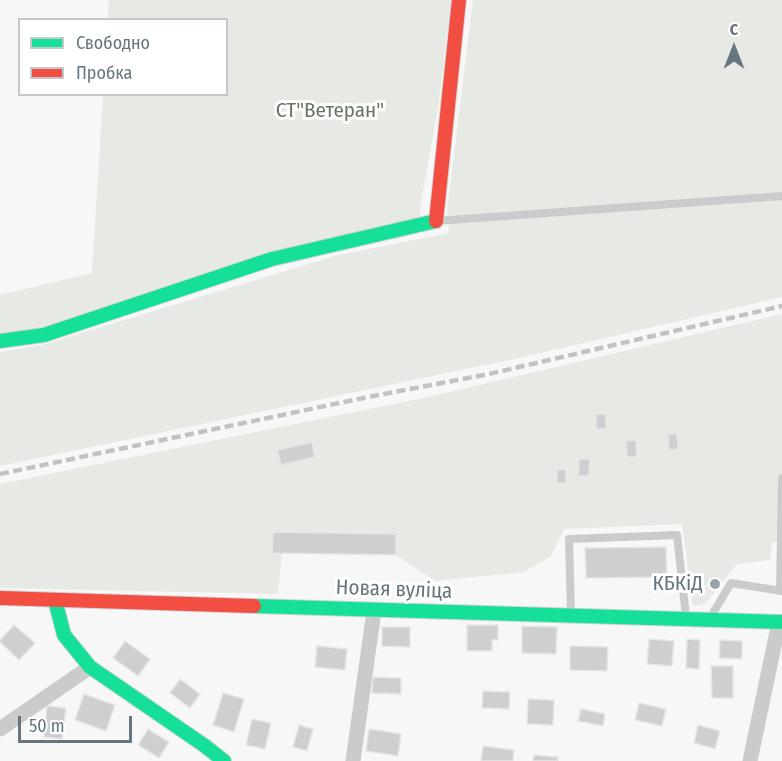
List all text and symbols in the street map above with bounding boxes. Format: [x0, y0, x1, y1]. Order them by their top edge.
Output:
legend [18, 18, 228, 96]
north arrow [704, 18, 764, 78]
text: С [730, 20, 738, 39]
text: Свободно [76, 32, 150, 54]
text: Пробка [76, 62, 132, 84]
park label: СТ"Ветеран" [276, 98, 384, 124]
place label: КБКіД [653, 571, 703, 597]
street label: Новая вуліца [335, 575, 453, 605]
marker: КБКіД [708, 577, 722, 591]
scale bar [21, 704, 135, 742]
text: 50 m [29, 715, 65, 737]

